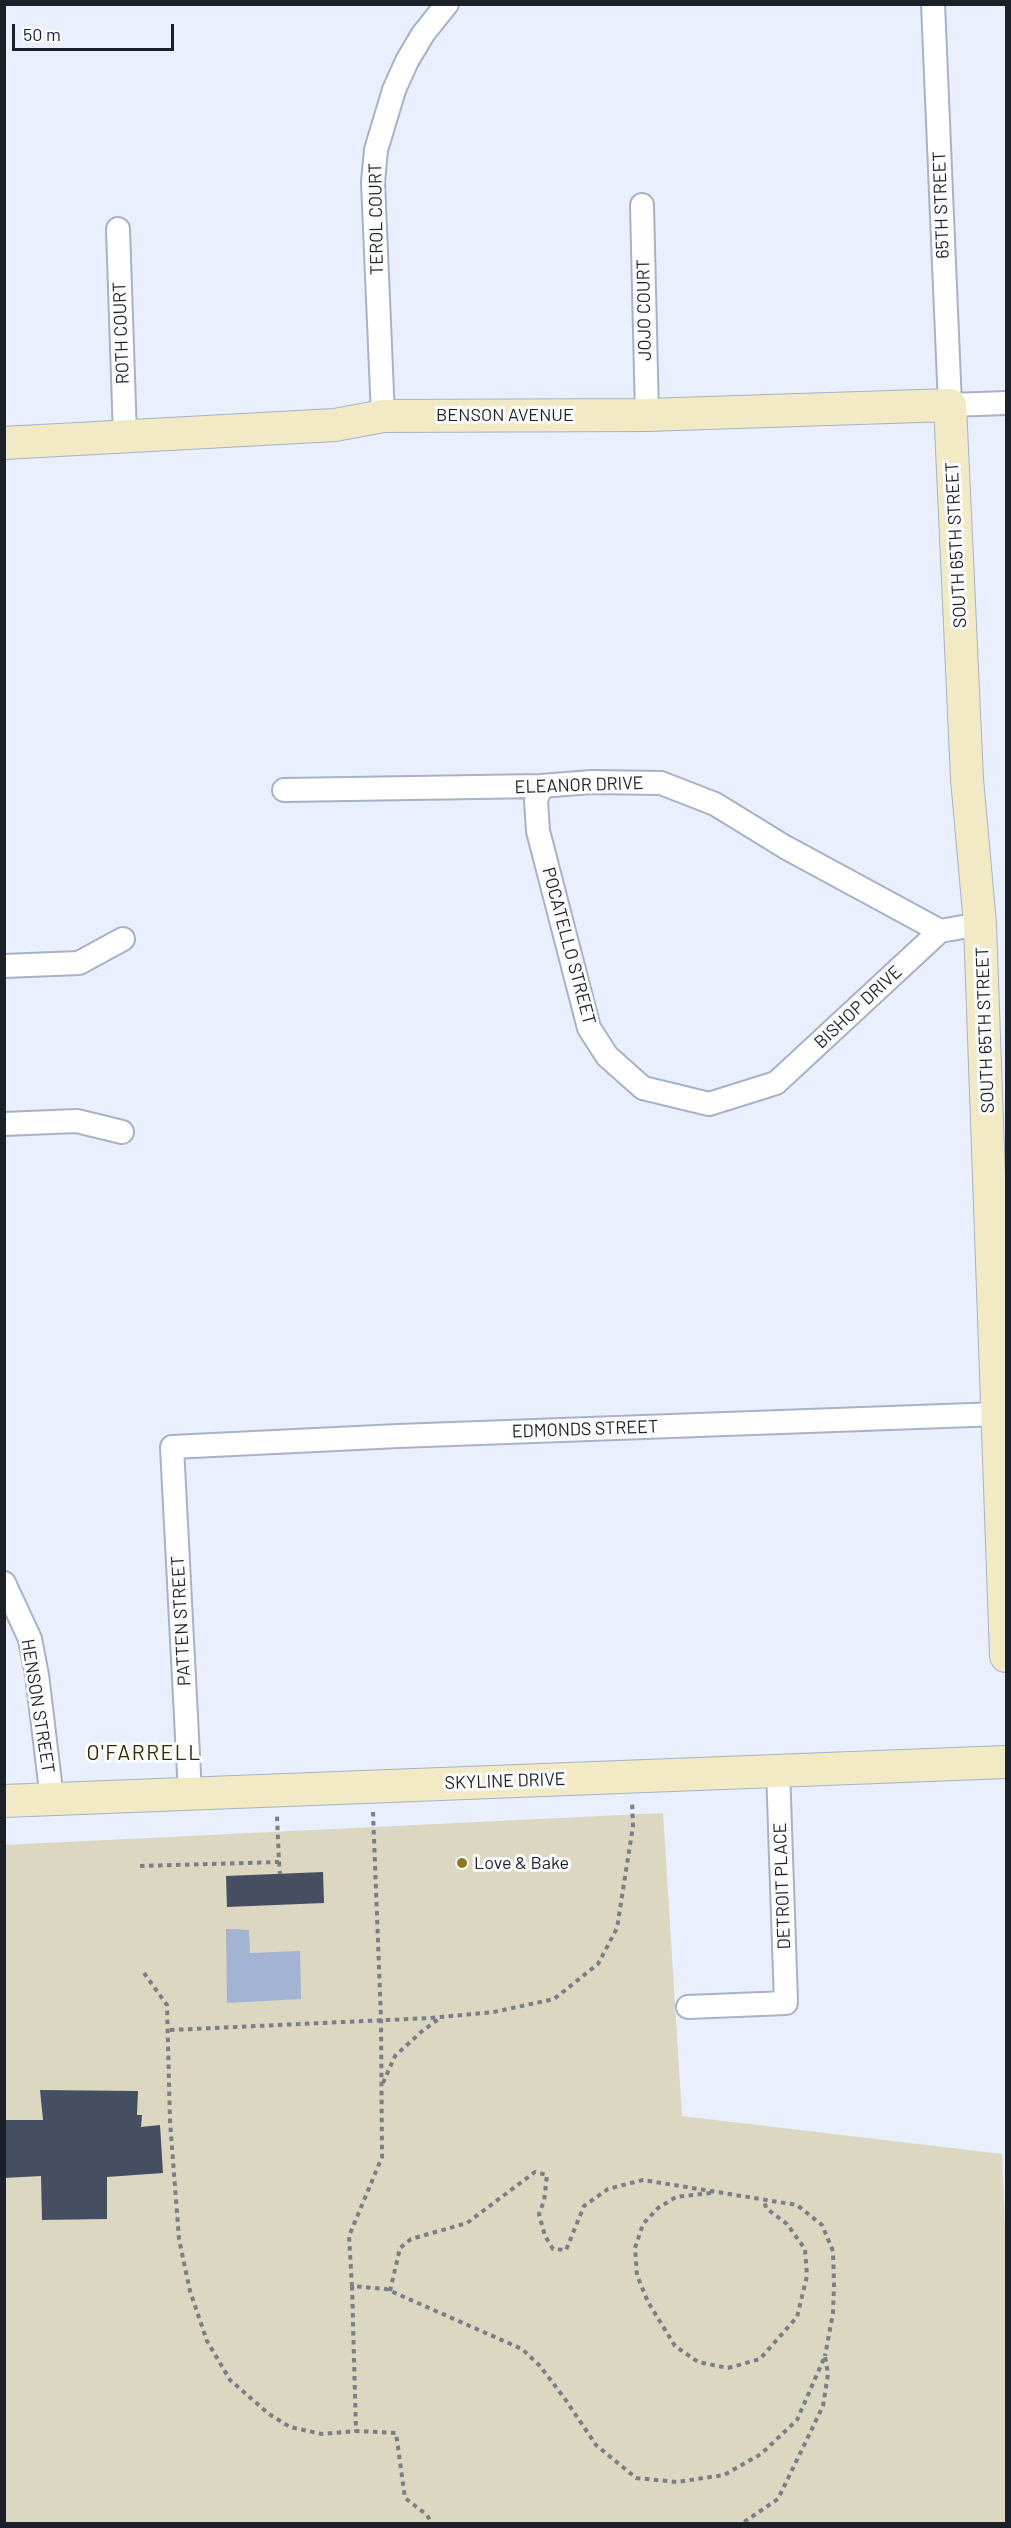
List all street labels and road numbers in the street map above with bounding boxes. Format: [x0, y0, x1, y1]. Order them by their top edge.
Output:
street label: 65TH STREET [928, 151, 954, 259]
street label: TEROL COURT [364, 163, 388, 275]
street label: JOJO COURT [632, 259, 656, 361]
street label: ROTH COURT [108, 281, 134, 385]
street label: BENSON AVENUE [436, 404, 574, 426]
street label: SOUTH 65TH STREET [941, 461, 971, 629]
street label: ELEANOR DRIVE [514, 772, 644, 798]
street label: POCATELLO STREET [538, 865, 600, 1027]
street label: SOUTH 65TH STREET [971, 946, 999, 1114]
street label: BISHOP DRIVE [810, 961, 906, 1053]
street label: EDMONDS STREET [511, 1416, 659, 1442]
street label: PATTEN STREET [167, 1555, 195, 1687]
street label: HENSON STREET [17, 1637, 59, 1775]
street label: SKYLINE DRIVE [444, 1768, 566, 1794]
street label: DETROIT PLACE [769, 1822, 795, 1950]

